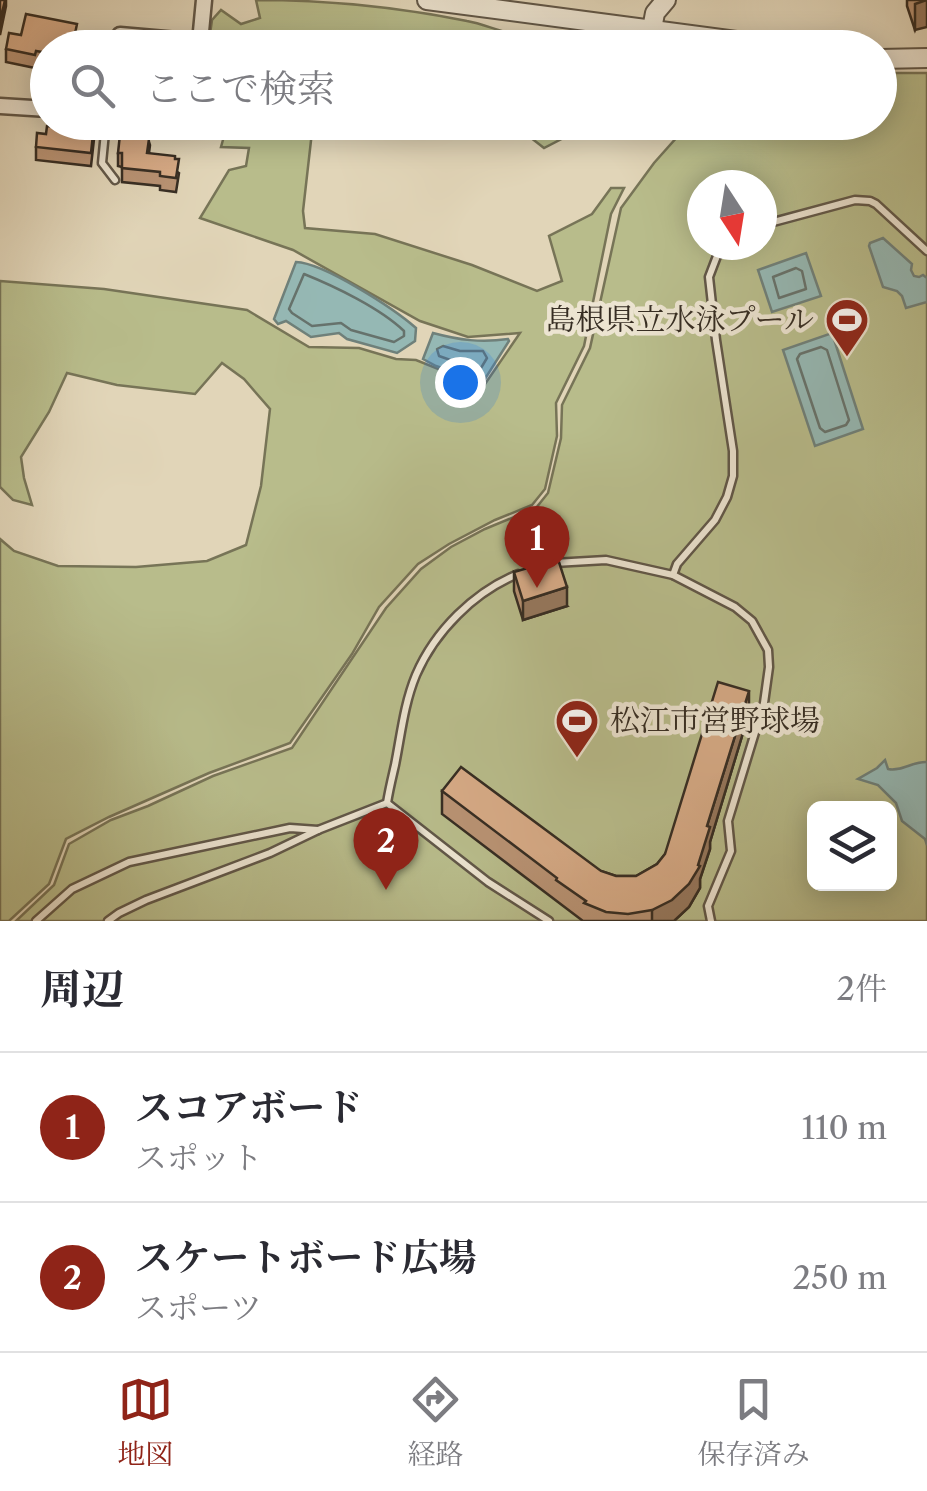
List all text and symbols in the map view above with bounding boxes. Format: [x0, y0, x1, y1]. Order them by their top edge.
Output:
search box [30, 30, 897, 140]
icon: search [65, 58, 120, 113]
text: ここで検索 [145, 65, 335, 112]
north arrow [687, 170, 777, 260]
sports icon: 島根県立水泳プール [824, 297, 870, 358]
place label: 島根県立水泳プール [546, 301, 814, 338]
your location [435, 357, 486, 408]
pin: 1 [504, 506, 570, 588]
sports icon: 松江市営野球場 [554, 698, 600, 759]
place label: 松江市営野球場 [610, 702, 820, 739]
map controls [807, 801, 897, 891]
button: layers [807, 801, 897, 891]
pin: 2 [354, 808, 418, 890]
text: 周辺 [40, 963, 124, 1015]
text: 2件 [837, 969, 887, 1008]
text: スコアボード [135, 1084, 363, 1131]
text: 1 [65, 1108, 80, 1147]
text: 110 m [801, 1108, 887, 1147]
text: スポット [135, 1138, 263, 1177]
text: スケートボード広場 [135, 1234, 477, 1281]
text: 2 [63, 1258, 82, 1297]
text: 250 m [793, 1258, 887, 1297]
text: スポーツ [135, 1288, 262, 1327]
tab: 地図 [117, 1372, 173, 1472]
tab: 経路 [407, 1372, 464, 1472]
tab: 保存済み [698, 1372, 810, 1472]

